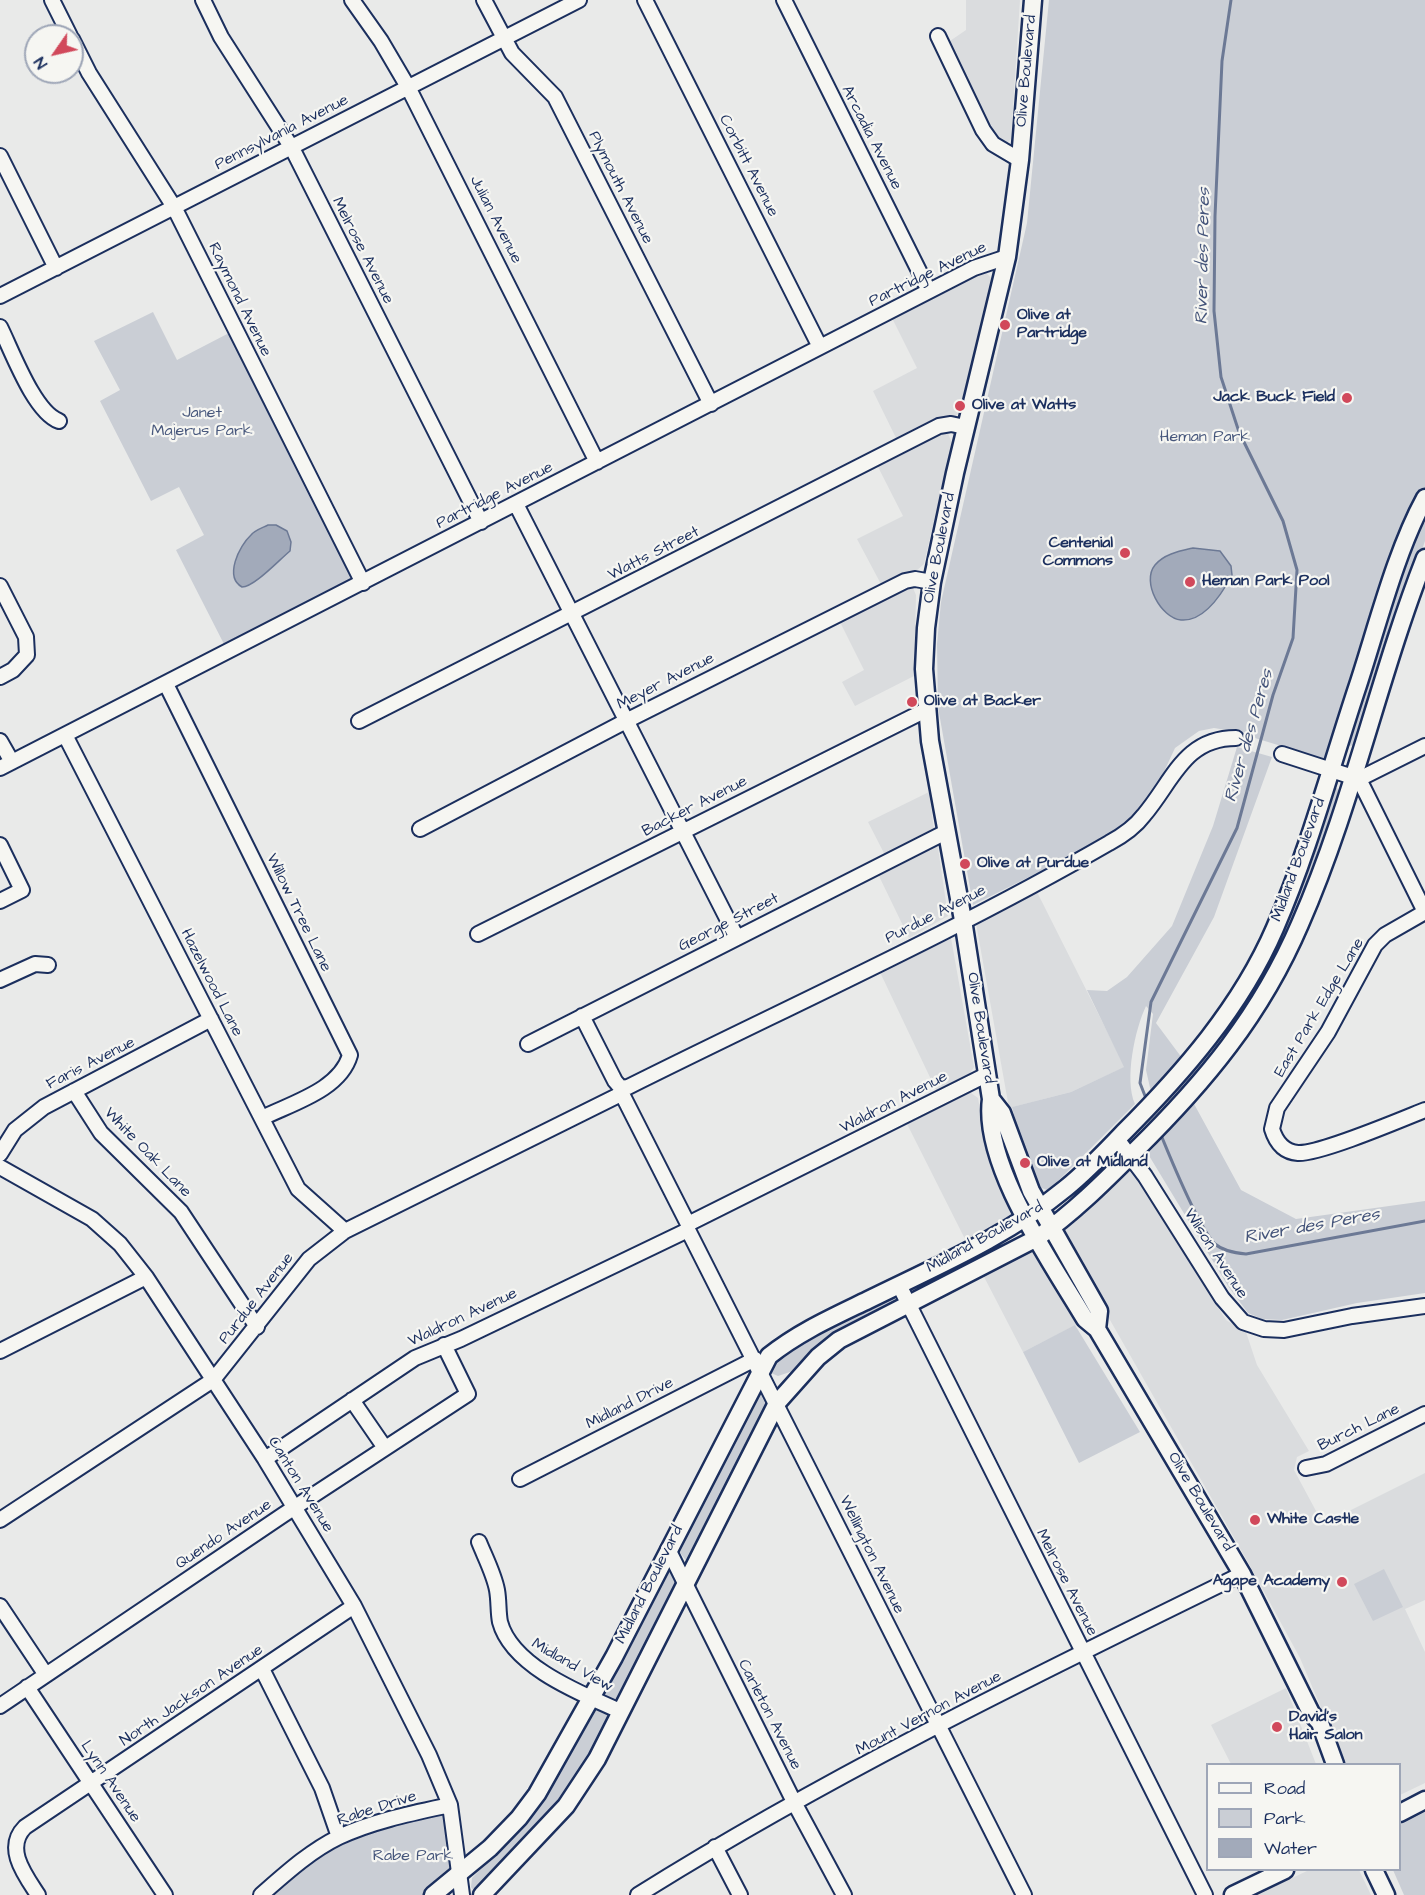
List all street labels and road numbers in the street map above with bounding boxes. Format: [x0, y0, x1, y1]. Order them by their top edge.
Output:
street label: Olive Boulevard [1013, 14, 1041, 128]
street label: Arcadia Avenue [836, 83, 906, 193]
street label: Pennsylvania Avenue [212, 91, 352, 175]
street label: Corbitt Avenue [714, 112, 782, 220]
street label: Plymouth Avenue [583, 128, 657, 248]
street label: Julian Avenue [465, 173, 525, 267]
street label: Melrose Avenue [327, 194, 397, 308]
street label: Partridge Avenue [866, 238, 990, 312]
street label: Raymond Avenue [203, 240, 275, 360]
street label: Partridge Avenue [433, 458, 557, 534]
street label: Olive Boulevard [920, 491, 960, 605]
street label: Watts Street [605, 523, 703, 585]
street label: Meyer Avenue [614, 649, 718, 715]
street label: Backer Avenue [639, 772, 751, 842]
street label: Midland Boulevard [1268, 796, 1330, 924]
street label: Willow Tree Lane [261, 851, 335, 975]
street label: Purdue Avenue [882, 881, 990, 949]
street label: George Street [676, 889, 782, 957]
street label: Hazelwood Lane [176, 926, 246, 1040]
street label: East Park Edge Lane [1271, 935, 1369, 1081]
street label: Olive Boulevard [962, 971, 998, 1085]
street label: Faris Avenue [43, 1033, 139, 1095]
street label: Waldron Avenue [837, 1068, 951, 1138]
street label: White Oak Lane [99, 1104, 195, 1202]
street label: Midland Boulevard [923, 1198, 1047, 1278]
street label: Wilson Avenue [1179, 1205, 1251, 1303]
street label: Purdue Avenue [215, 1250, 299, 1348]
street label: Waldron Avenue [405, 1284, 521, 1352]
street label: Midland Drive [583, 1374, 677, 1434]
street label: Burch Lane [1315, 1400, 1403, 1456]
street label: Canton Avenue [263, 1434, 337, 1536]
street label: Olive Boulevard [1163, 1449, 1237, 1555]
street label: Wellington Avenue [834, 1493, 908, 1617]
street label: Quendo Avenue [172, 1496, 276, 1574]
street label: Midland Boulevard [612, 1523, 688, 1647]
street label: Melrose Avenue [1031, 1526, 1101, 1640]
street label: Midland View [528, 1635, 616, 1697]
street label: North Jackson Avenue [117, 1641, 267, 1751]
street label: Carleton Avenue [733, 1657, 805, 1773]
street label: Mount Vernon Avenue [853, 1667, 1005, 1761]
street label: Lynn Avenue [76, 1738, 144, 1826]
street label: Rabe Drive [335, 1787, 419, 1831]

